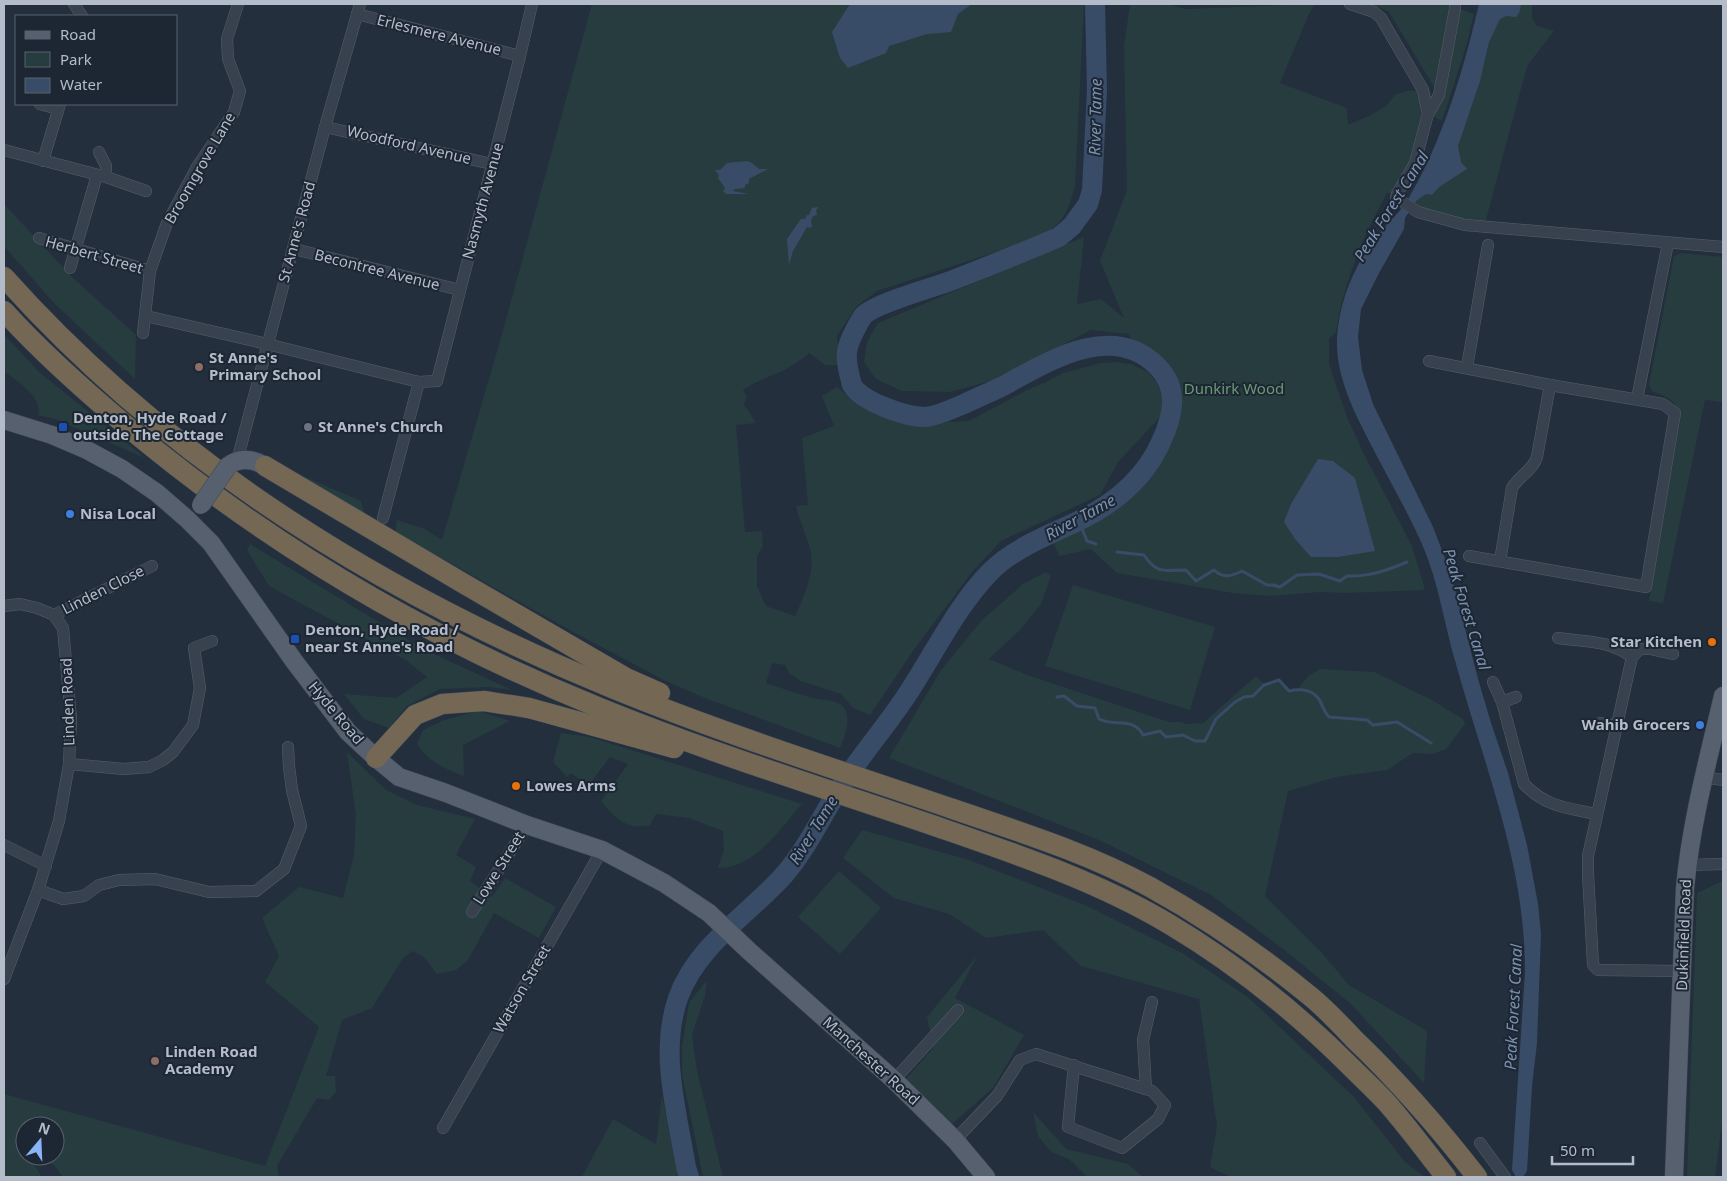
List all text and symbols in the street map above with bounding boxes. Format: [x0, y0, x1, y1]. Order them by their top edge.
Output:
street label: Erlesmere Avenue [375, 9, 504, 59]
legend [15, 15, 178, 105]
text: Road [60, 24, 96, 44]
text: Park [60, 49, 92, 69]
text: Water [60, 74, 102, 94]
water label: River Tame [1083, 78, 1107, 156]
street label: Broomgrove Lane [159, 108, 239, 227]
street label: Woodford Avenue [345, 120, 473, 168]
street label: Nasmyth Avenue [457, 140, 507, 261]
water label: Peak Forest Canal [1348, 146, 1434, 265]
street label: St Anne's Road [273, 179, 319, 285]
street label: Herbert Street [43, 231, 146, 278]
street label: Becontree Avenue [312, 244, 442, 294]
place label: St Anne's Primary School [209, 347, 321, 384]
marker: St Anne's Primary School [193, 361, 205, 373]
park label: Dunkirk Wood [1184, 378, 1284, 398]
place label: Denton, Hyde Road / outside The Cottage [73, 407, 227, 444]
place label: St Anne's Church [318, 416, 443, 436]
marker: Denton, Hyde Road / outside The Cottage [57, 421, 69, 433]
marker: St Anne's Church [302, 421, 314, 433]
water label: River Tame [1041, 489, 1119, 545]
place label: Nisa Local [80, 503, 156, 523]
marker: Nisa Local [64, 508, 76, 520]
water label: Peak Forest Canal [1438, 545, 1496, 673]
street label: Linden Close [58, 560, 147, 618]
place label: Denton, Hyde Road / near St Anne's Road [305, 619, 459, 656]
place label: Star Kitchen [1610, 631, 1702, 651]
marker: Denton, Hyde Road / near St Anne's Road [289, 633, 301, 645]
marker: Star Kitchen [1706, 636, 1718, 648]
street label: Linden Road [55, 658, 79, 746]
street label: Hyde Road [305, 677, 369, 748]
place label: Wahib Grocers [1582, 714, 1690, 734]
marker: Wahib Grocers [1694, 719, 1706, 731]
place label: Lowes Arms [526, 775, 616, 795]
marker: Lowes Arms [510, 780, 522, 792]
water label: River Tame [783, 791, 843, 869]
street label: Lowe Street [468, 827, 529, 908]
street label: Dukinfield Road [1671, 879, 1695, 991]
street label: Watson Street [488, 940, 555, 1036]
water label: Peak Forest Canal [1499, 943, 1527, 1071]
street label: Manchester Road [819, 1012, 924, 1109]
place label: Linden Road Academy [165, 1041, 257, 1078]
marker: Linden Road Academy [149, 1055, 161, 1067]
north arrow [15, 1116, 65, 1166]
text: N [36, 1117, 53, 1139]
scale bar [1552, 1134, 1633, 1166]
text: 50 m [1560, 1140, 1595, 1160]

